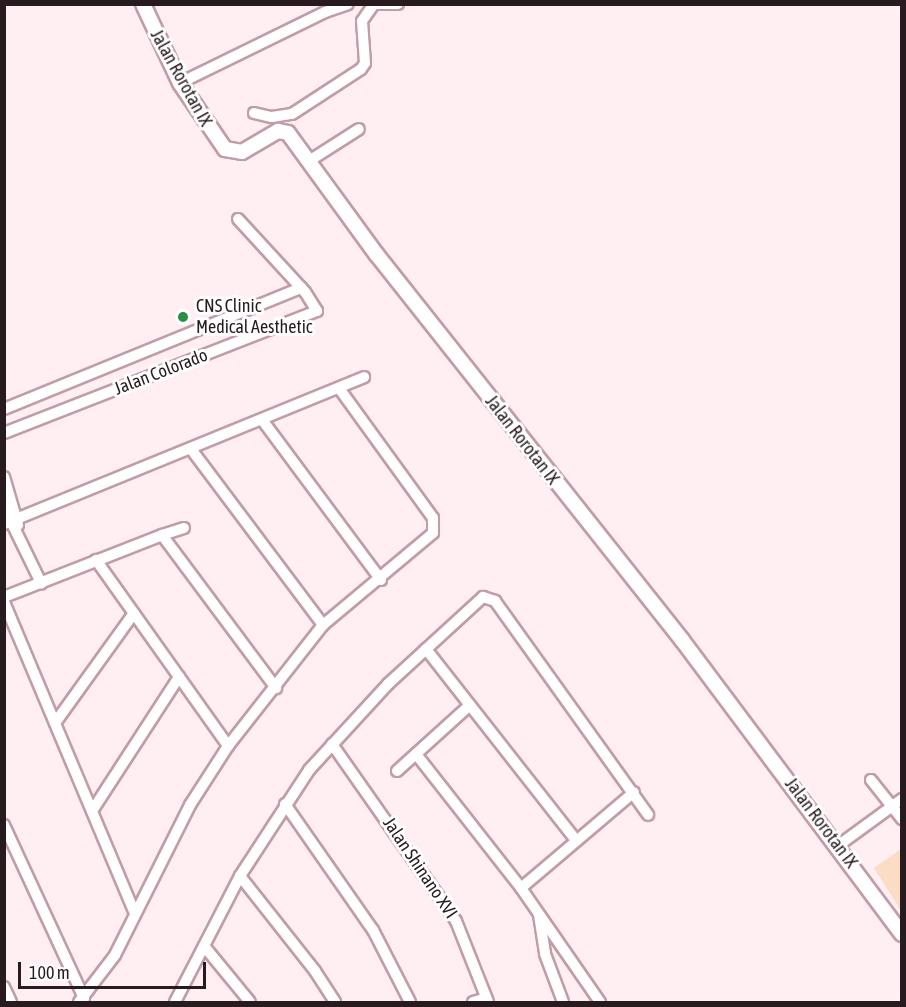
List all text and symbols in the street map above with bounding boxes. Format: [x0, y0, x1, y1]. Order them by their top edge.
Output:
street label: Jalan Rorotan IX [146, 26, 216, 130]
place label: CNS Clinic Medical Aesthetic [196, 296, 312, 338]
marker: CNS Clinic Medical Aesthetic [174, 308, 192, 326]
street label: Jalan Colorado [111, 344, 211, 400]
street label: Jalan Rorotan IX [481, 391, 563, 489]
street label: Jalan Rorotan IX [780, 774, 862, 872]
street label: Jalan Shinano XVI [378, 813, 462, 923]
scale bar [21, 950, 208, 988]
text: 100 m [29, 962, 70, 983]

